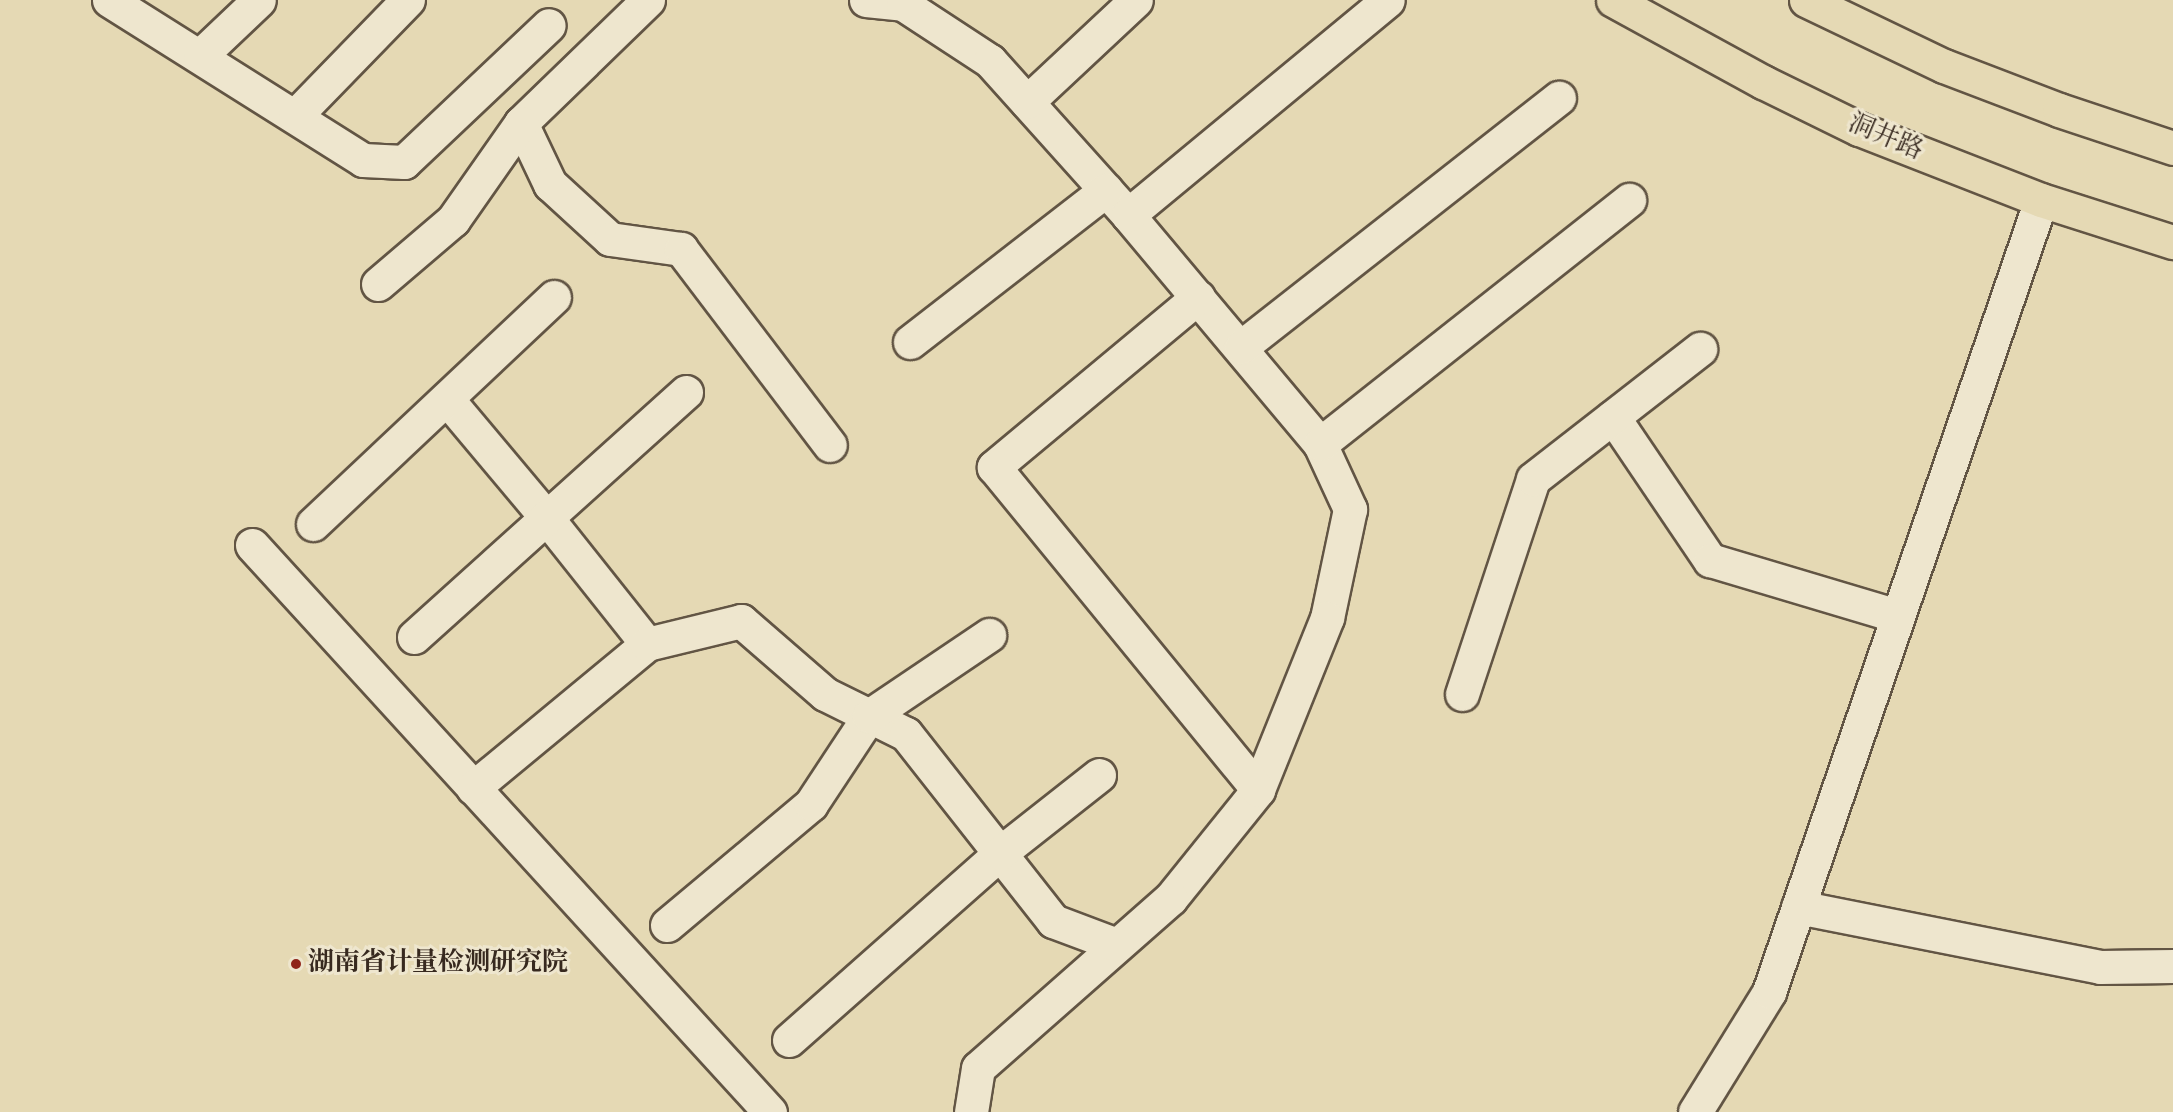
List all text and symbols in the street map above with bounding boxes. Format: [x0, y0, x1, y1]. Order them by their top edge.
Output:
street label: 洞井路 [1843, 108, 1927, 168]
place label: 湖南省计量检测研究院 [308, 948, 568, 980]
marker: 湖南省计量检测研究院 [289, 957, 303, 971]

